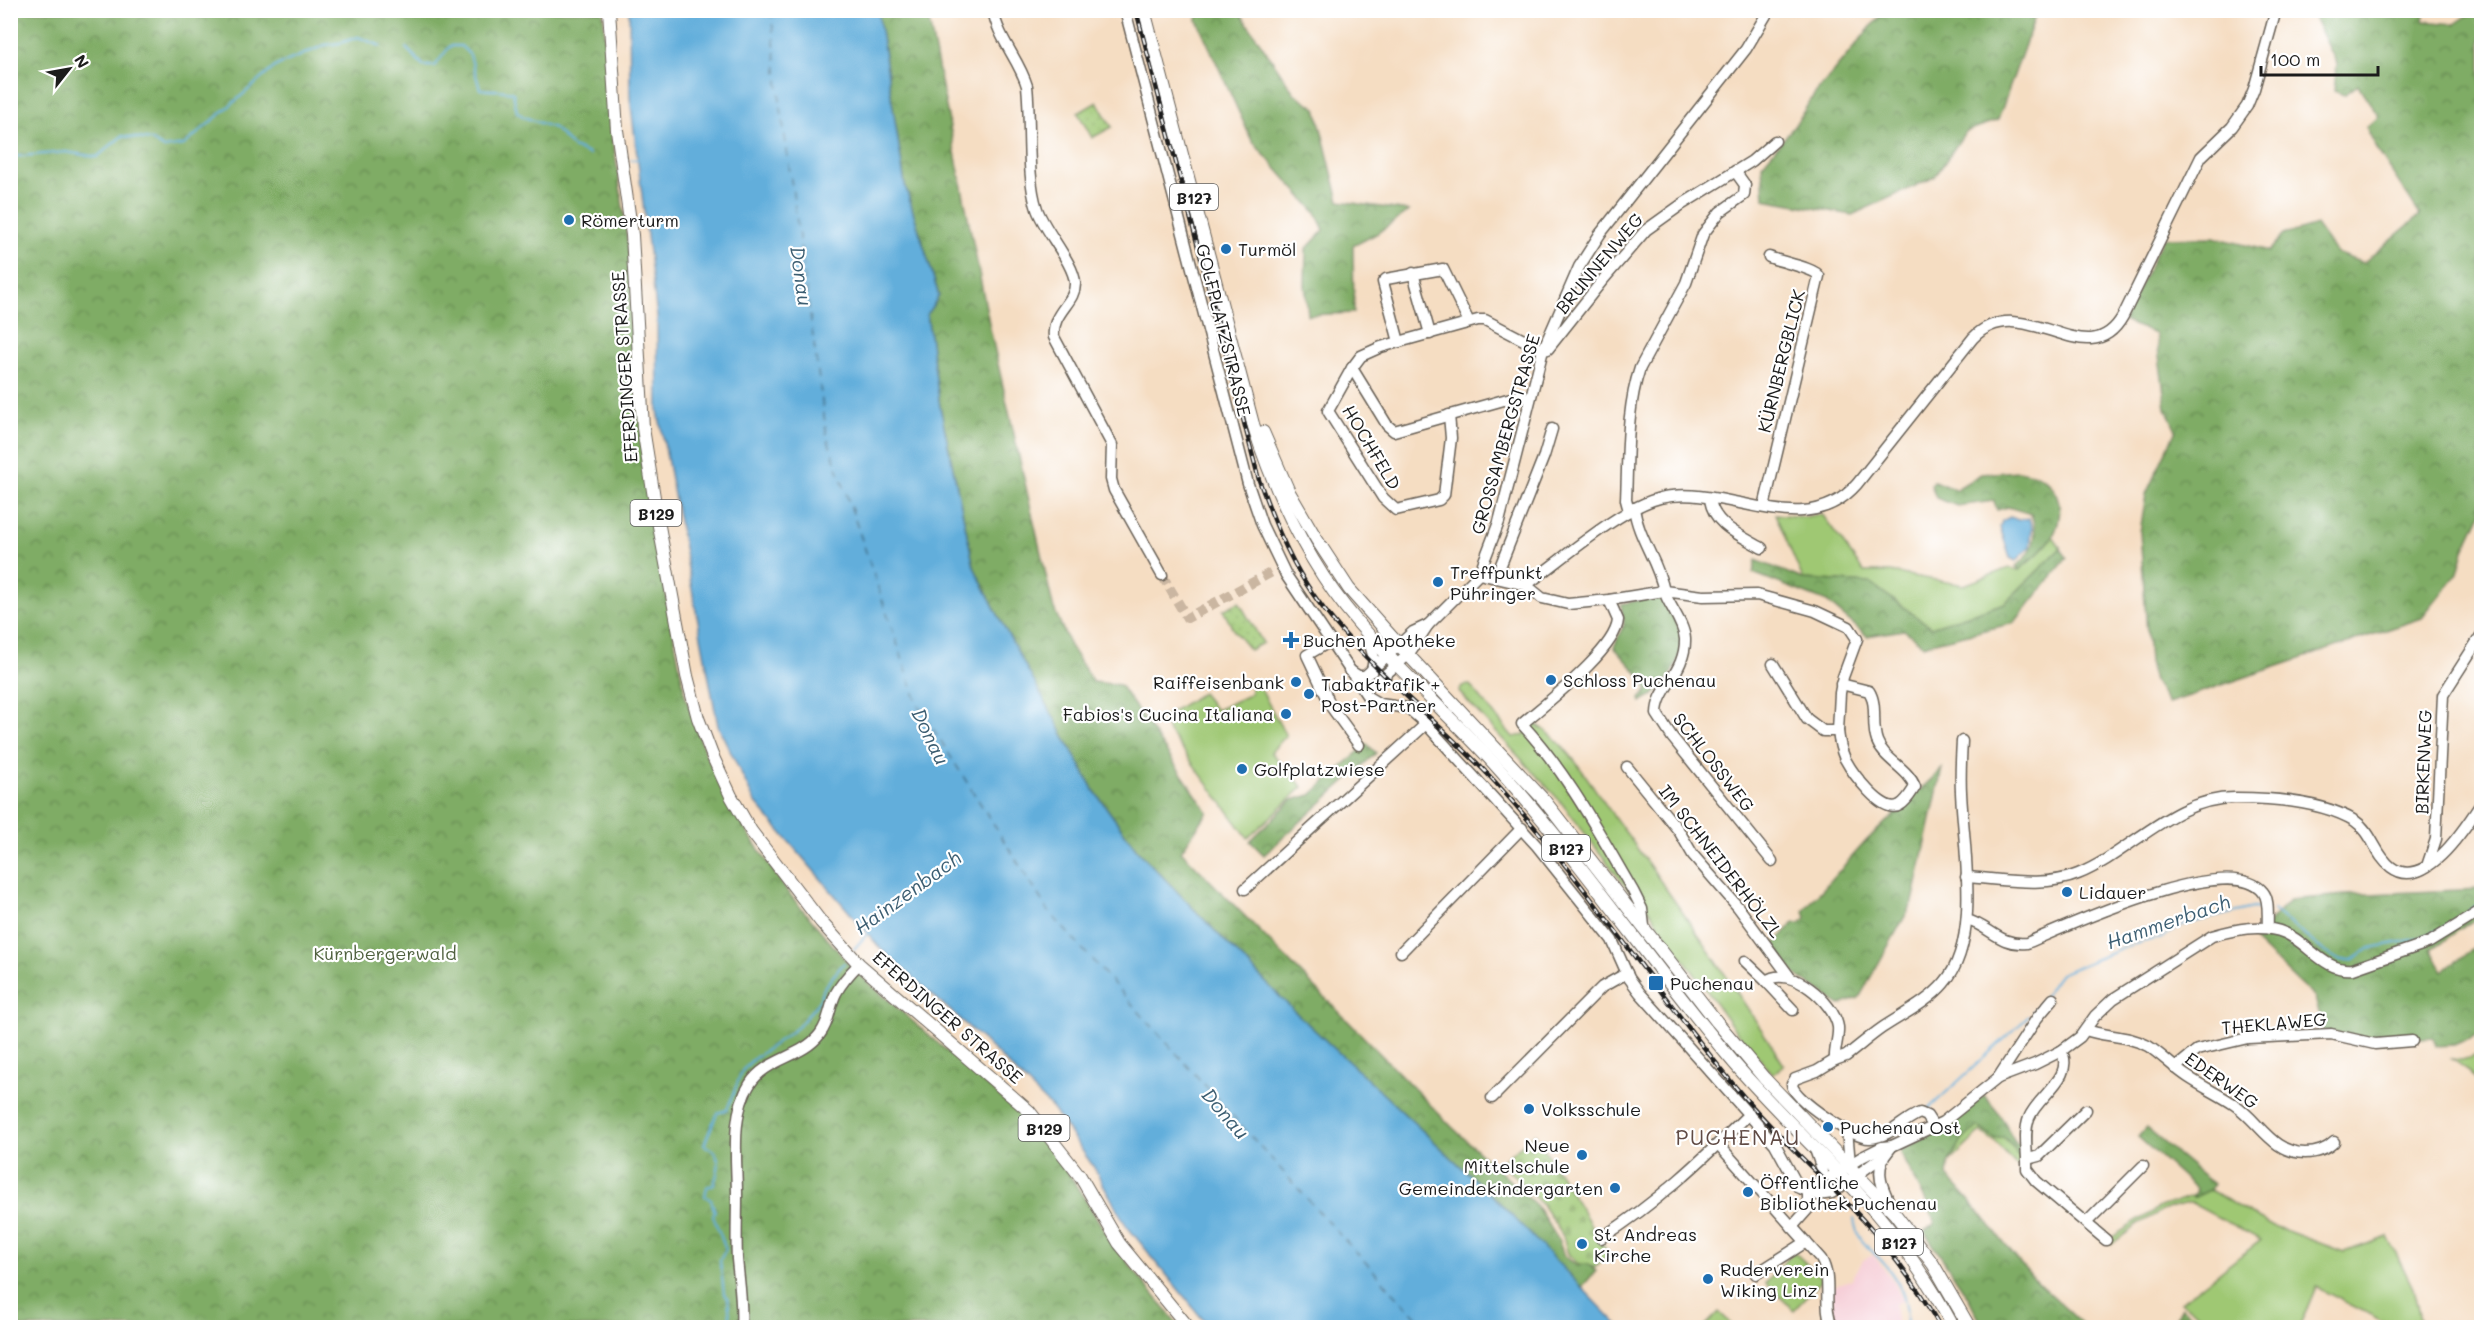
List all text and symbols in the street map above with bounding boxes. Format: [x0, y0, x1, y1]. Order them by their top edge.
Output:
north arrow [39, 39, 99, 99]
scale bar [2261, 39, 2378, 77]
text: 100 m [2270, 47, 2320, 71]
text: N [70, 50, 94, 72]
road number: B127 [1170, 184, 1218, 210]
place label: Römerturm [581, 208, 679, 232]
street label: BRUNNENWEG [1550, 208, 1648, 318]
marker: Römerturm [562, 213, 576, 227]
place label: Turmöl [1238, 237, 1296, 261]
street label: GOLFPLATZSTRASSE [1191, 241, 1257, 419]
marker: Turmöl [1219, 242, 1233, 256]
water label: Donau [785, 244, 819, 308]
street label: EFERDINGER STRASSE [605, 271, 643, 463]
street label: KÜRNBERGBLICK [1752, 287, 1810, 435]
street label: GROSSAMBERGSTRASSE [1465, 331, 1545, 537]
street label: HOCHFELD [1337, 400, 1407, 494]
road number: B129 [630, 500, 682, 526]
place label: Treffpunkt Pühringer [1450, 560, 1543, 605]
marker: Treffpunkt Pühringer [1431, 575, 1445, 589]
place label: Buchen Apotheke [1303, 628, 1456, 652]
marker: Buchen Apotheke [1284, 633, 1298, 647]
place label: Schloss Puchenau [1563, 668, 1716, 692]
place label: Raiffeisenbank [1153, 670, 1284, 694]
place label: Tabaktrafik + Post-Partner [1321, 672, 1440, 717]
marker: Schloss Puchenau [1544, 673, 1558, 687]
marker: Raiffeisenbank [1289, 675, 1303, 689]
marker: Tabaktrafik + Post-Partner [1302, 687, 1316, 701]
place label: Fabios's Cucina Italiana [1063, 702, 1274, 726]
water label: Donau [906, 703, 956, 769]
marker: Fabios's Cucina Italiana [1279, 707, 1293, 721]
street label: SCHLOSSWEG [1668, 708, 1760, 816]
street label: BIRKENWEG [2409, 709, 2437, 815]
place label: Golfplatzwiese [1254, 757, 1385, 781]
marker: Golfplatzwiese [1235, 762, 1249, 776]
street label: IM SCHNEIDERHÖLZL [1654, 780, 1789, 943]
road number: B127 [1542, 835, 1590, 861]
water label: Hainzenbach [848, 844, 966, 940]
place label: Lidauer [2079, 880, 2147, 904]
marker: Lidauer [2060, 885, 2074, 899]
water label: Hammerbach [2103, 888, 2233, 954]
park label: Kürnbergerwald [313, 941, 457, 965]
street label: EFERDINGER STRASSE [868, 945, 1028, 1089]
place label: Puchenau [1670, 971, 1754, 995]
marker: Puchenau [1647, 974, 1665, 992]
street label: THEKLAWEG [2220, 1006, 2328, 1040]
street label: EDERWEG [2181, 1046, 2263, 1114]
water label: Donau [1196, 1082, 1256, 1144]
place label: Volksschule [1541, 1097, 1641, 1121]
marker: Volksschule [1522, 1102, 1536, 1116]
road number: B129 [1018, 1115, 1070, 1141]
place label: Puchenau Ost [1840, 1115, 1960, 1139]
marker: Puchenau Ost [1821, 1120, 1835, 1134]
district label: PUCHENAU [1676, 1123, 1800, 1150]
place label: Neue Mittelschule [1464, 1133, 1570, 1178]
marker: Neue Mittelschule [1575, 1148, 1589, 1162]
place label: Öffentliche Bibliothek Puchenau [1760, 1170, 1937, 1215]
place label: Gemeindekindergarten [1399, 1176, 1603, 1200]
marker: Gemeindekindergarten [1608, 1181, 1622, 1195]
marker: Öffentliche Bibliothek Puchenau [1741, 1185, 1755, 1199]
place label: St. Andreas Kirche [1594, 1222, 1697, 1267]
road number: B127 [1875, 1229, 1923, 1255]
marker: St. Andreas Kirche [1575, 1237, 1589, 1251]
place label: Ruderverein Wiking Linz [1720, 1257, 1829, 1302]
marker: Ruderverein Wiking Linz [1701, 1272, 1715, 1286]

